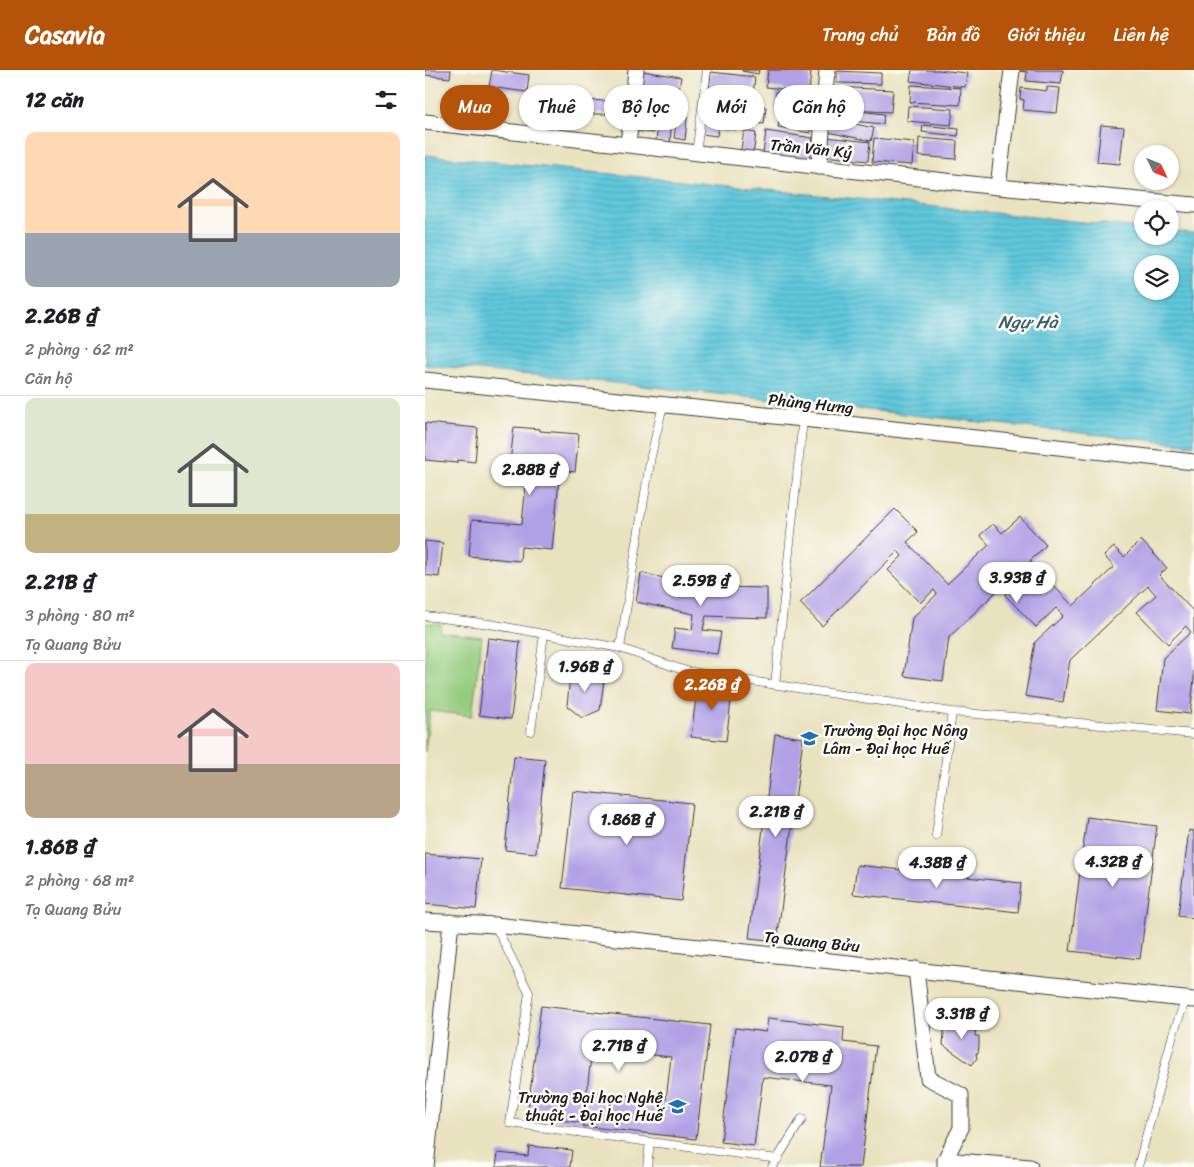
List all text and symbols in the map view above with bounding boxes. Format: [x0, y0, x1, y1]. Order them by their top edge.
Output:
text: Casavia [25, 14, 105, 56]
text: Trang chủ [822, 19, 898, 51]
text: Bản đồ [926, 19, 980, 51]
text: Giới thiệu [1008, 19, 1085, 51]
text: Liên hệ [1113, 19, 1169, 51]
text: 12 căn [25, 81, 84, 119]
chip: Mua [440, 85, 509, 130]
chip: Thuê [519, 85, 594, 130]
chip: Bộ lọc [604, 85, 688, 130]
chip: Mới [698, 85, 764, 130]
chip: Căn hộ [774, 85, 864, 130]
icon: filters [372, 86, 400, 114]
street label: Trần Văn Kỷ [769, 130, 854, 167]
north arrow [1134, 145, 1179, 190]
map controls [1134, 145, 1179, 300]
icon: home [168, 165, 258, 255]
button: locate [1134, 200, 1179, 245]
button: layers [1134, 255, 1179, 300]
text: 2.26B ₫ [25, 297, 97, 335]
water label: Ngự Hà [998, 306, 1060, 338]
text: 2 phòng · 62 m² [25, 335, 134, 364]
text: Căn hộ [25, 364, 72, 393]
street label: Phùng Hưng [767, 385, 855, 422]
icon: home [168, 430, 258, 520]
pin: 2.88B ₫ [484, 454, 576, 496]
text: 2.88B ₫ [502, 455, 558, 484]
pin: 3.93B ₫ [971, 562, 1063, 604]
text: 2.21B ₫ [25, 563, 94, 601]
text: 3.93B ₫ [990, 563, 1044, 592]
pin: 2.59B ₫ [655, 564, 747, 607]
text: 2.59B ₫ [673, 566, 729, 595]
text: 3 phòng · 80 m² [25, 601, 135, 630]
text: Tạ Quang Bửu [25, 630, 121, 659]
pin: 1.96B ₫ [539, 650, 631, 693]
text: 1.96B ₫ [558, 652, 612, 681]
pin: 2.26B ₫ [666, 668, 758, 711]
text: 2.26B ₫ [684, 670, 740, 699]
icon: home [168, 695, 258, 785]
place label: Trường Đại học Nông Lâm - Đại học Huế [823, 716, 968, 763]
school or university icon: Trường Đại học Nông Lâm - Đại học Huế [799, 729, 819, 749]
pin: 2.21B ₫ [730, 796, 822, 838]
text: 2.21B ₫ [750, 797, 802, 826]
pin: 1.86B ₫ [581, 804, 673, 846]
text: 1.86B ₫ [600, 805, 654, 834]
text: 1.86B ₫ [25, 828, 95, 866]
pin: 4.38B ₫ [891, 846, 983, 889]
pin: 4.32B ₫ [1067, 846, 1159, 888]
text: 4.32B ₫ [1085, 847, 1141, 876]
text: 4.38B ₫ [909, 848, 965, 877]
text: 2 phòng · 68 m² [25, 866, 134, 895]
text: Tạ Quang Bửu [25, 895, 121, 924]
street label: Tạ Quang Bửu [763, 922, 862, 961]
pin: 3.31B ₫ [916, 998, 1008, 1040]
text: 3.31B ₫ [936, 999, 988, 1028]
pin: 2.71B ₫ [573, 1030, 665, 1072]
text: 2.71B ₫ [593, 1031, 645, 1060]
pin: 2.07B ₫ [757, 1040, 849, 1083]
text: 2.07B ₫ [775, 1042, 831, 1071]
place label: Trường Đại học Nghệ thuật - Đại học Huế [518, 1083, 666, 1130]
school or university icon: Trường Đại học Nghệ thuật - Đại học Huế [667, 1096, 687, 1116]

